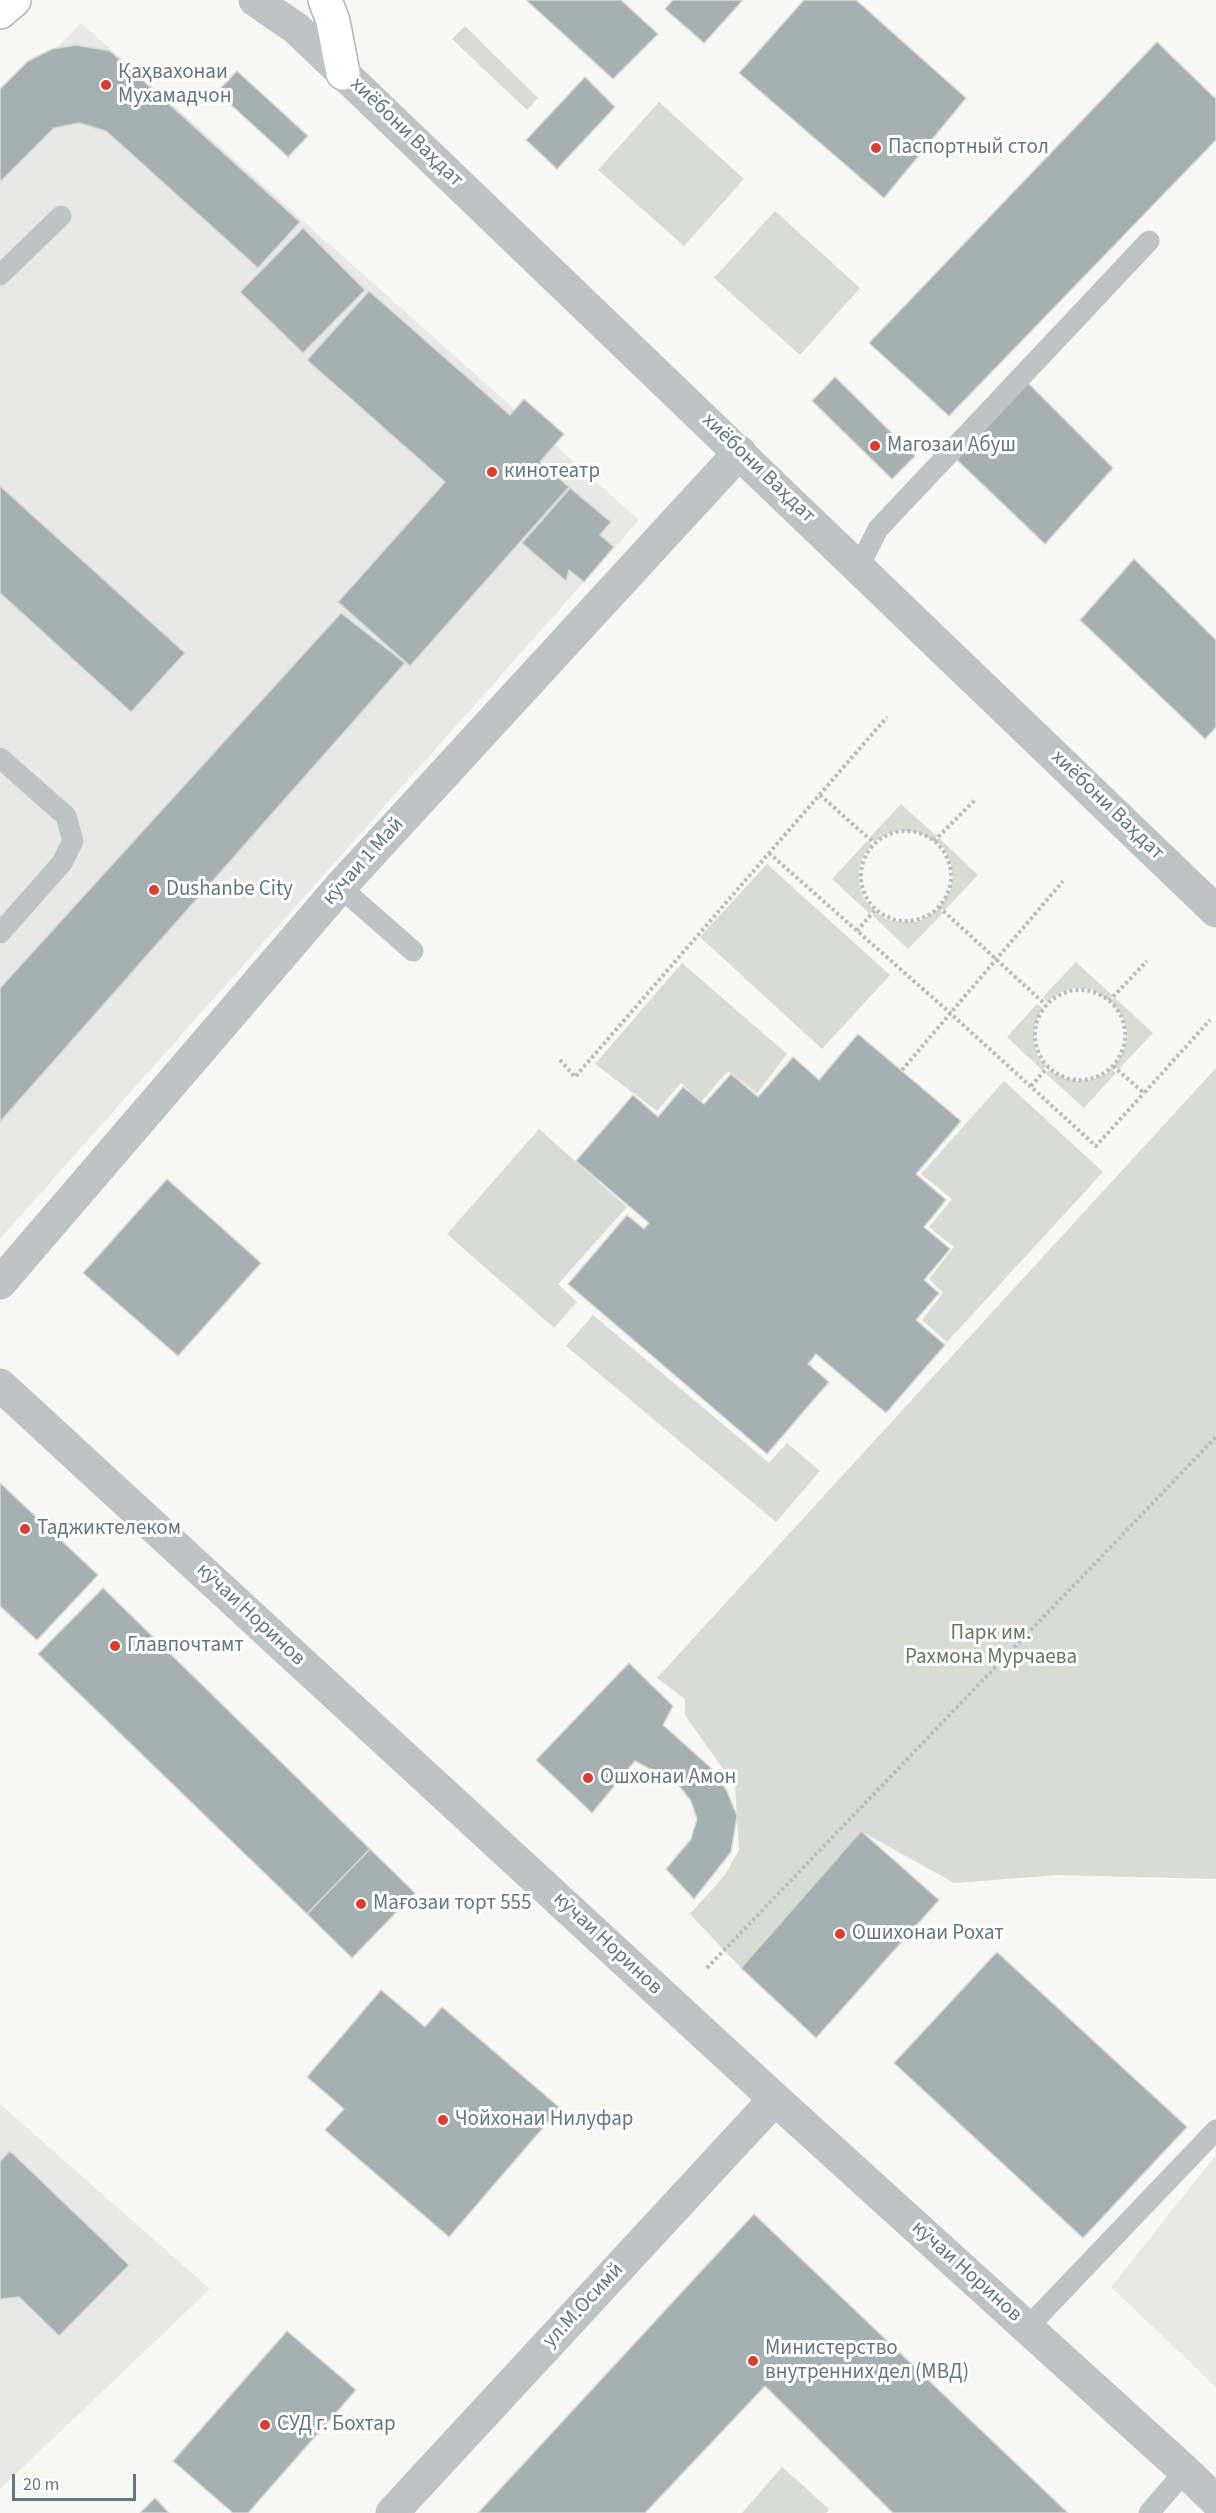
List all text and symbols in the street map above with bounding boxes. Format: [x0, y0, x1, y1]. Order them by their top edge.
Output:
place label: Қаҳвахонаи Мухамадчон [118, 60, 231, 110]
street label: хиёбони Ваҳдат [344, 73, 468, 193]
marker: Қаҳвахонаи Мухамадчон [99, 78, 113, 92]
place label: Паспортный стол [888, 135, 1049, 161]
marker: Паспортный стол [869, 141, 883, 155]
street label: хиёбони Ваҳдат [696, 409, 820, 529]
place label: Магозаи Абуш [887, 433, 1016, 459]
marker: Магозаи Абуш [868, 439, 882, 453]
place label: кинотеатр [504, 459, 600, 485]
marker: кинотеатр [485, 465, 499, 479]
street label: хиёбони Ваҳдат [1045, 746, 1169, 866]
street label: кӯчаи 1 Май [318, 813, 410, 911]
place label: Dushanbe City [166, 877, 293, 903]
marker: Dushanbe City [147, 883, 161, 897]
place label: Таджиктелеком [37, 1516, 181, 1542]
marker: Таджиктелеком [18, 1522, 32, 1536]
street label: кӯчаи Норинов [190, 1558, 310, 1672]
park label: Парк им. Рахмона Мурчаева [905, 1621, 1077, 1671]
place label: Главпочтамт [127, 1633, 244, 1659]
marker: Главпочтамт [108, 1639, 122, 1653]
place label: Ошхонаи Амон [600, 1765, 736, 1791]
marker: Ошхонаи Амон [581, 1771, 595, 1785]
street label: кӯчаи Норинов [547, 1887, 667, 2001]
place label: Мағозаи торт 555 [373, 1891, 531, 1917]
marker: Мағозаи торт 555 [354, 1897, 368, 1911]
place label: Ошихонаи Рохат [852, 1921, 1004, 1947]
marker: Ошихонаи Рохат [833, 1927, 847, 1941]
place label: Чойхонаи Нилуфар [455, 2107, 633, 2133]
marker: Чойхонаи Нилуфар [436, 2113, 450, 2127]
street label: кӯчаи Норинов [906, 2216, 1026, 2328]
street label: ул.М.Осимй [538, 2258, 630, 2354]
place label: Министерство внутренних дел (МВД) [765, 2336, 969, 2386]
marker: Министерство внутренних дел (МВД) [746, 2354, 760, 2368]
place label: СУД г. Бохтар [277, 2412, 396, 2438]
marker: СУД г. Бохтар [258, 2418, 272, 2432]
scale bar [15, 2462, 140, 2500]
text: 20 m [23, 2472, 59, 2497]

